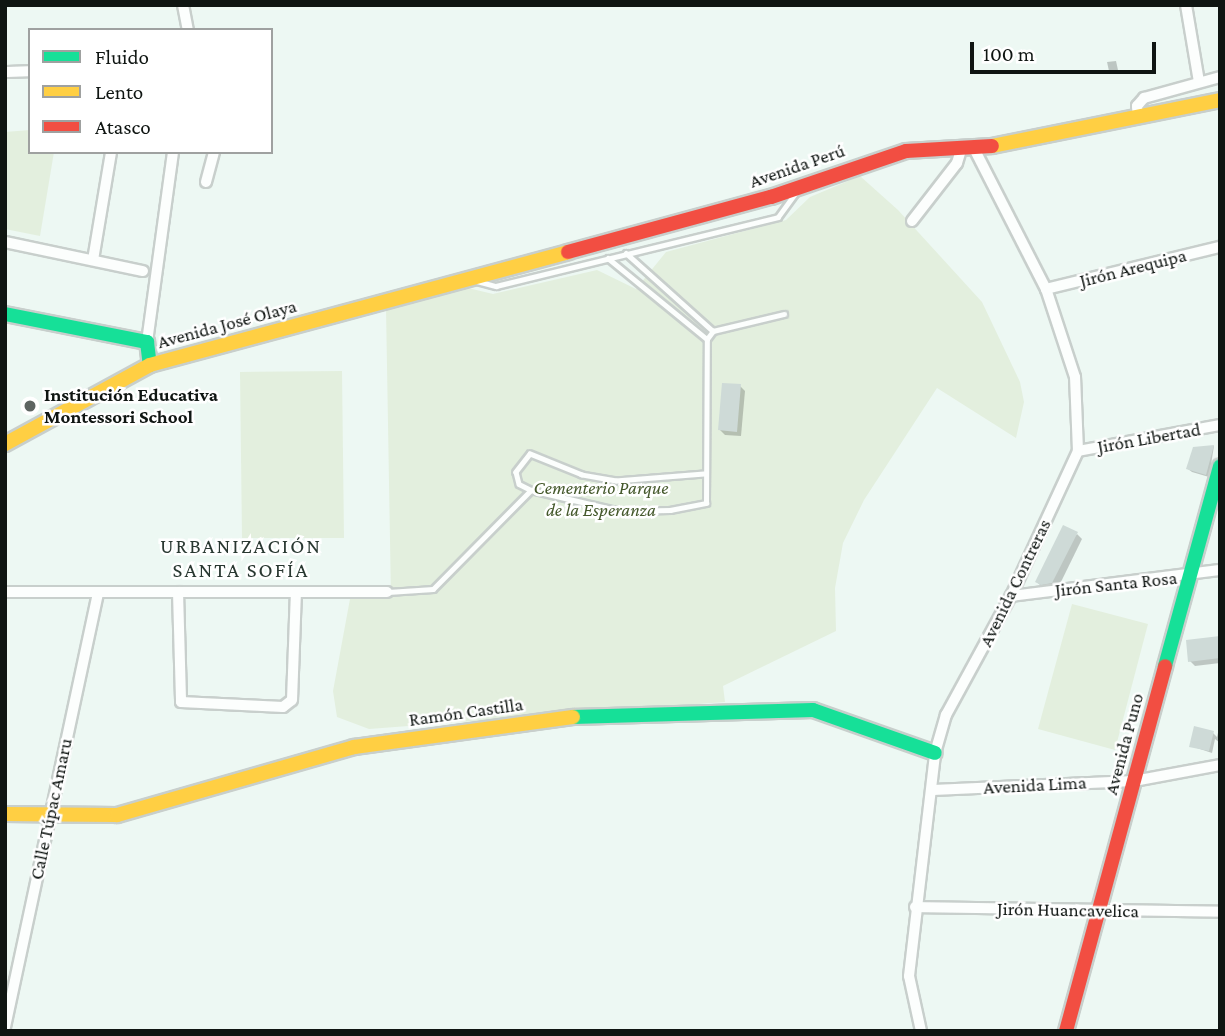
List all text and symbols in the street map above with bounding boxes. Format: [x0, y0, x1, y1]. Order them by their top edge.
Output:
legend [28, 28, 273, 154]
scale bar [973, 28, 1158, 72]
text: 100 m [983, 42, 1035, 66]
text: Fluido [95, 45, 149, 69]
text: Lento [95, 80, 143, 104]
text: Atasco [95, 115, 151, 139]
street label: Avenida Perú [746, 139, 848, 193]
street label: Jirón Arequipa [1077, 244, 1189, 292]
street label: Avenida José Olaya [155, 294, 299, 354]
place label: Institución Educativa Montessori School [44, 384, 218, 428]
marker: Institución Educativa Montessori School [22, 398, 38, 414]
street label: Jirón Libertad [1096, 418, 1202, 458]
park label: Cementerio Parque de la Esperanza [534, 477, 668, 521]
street label: Avenida Contreras [974, 515, 1056, 651]
district label: URBANIZACIÓN SANTA SOFÍA [161, 533, 321, 583]
street label: Jirón Santa Rosa [1054, 566, 1178, 602]
street label: Avenida Puno [1100, 691, 1148, 797]
street label: Ramón Castilla [407, 693, 525, 731]
street label: Calle Túpac Amaru [25, 736, 77, 882]
street label: Avenida Lima [983, 771, 1087, 799]
street label: Jirón Huancavelica [997, 897, 1139, 923]

